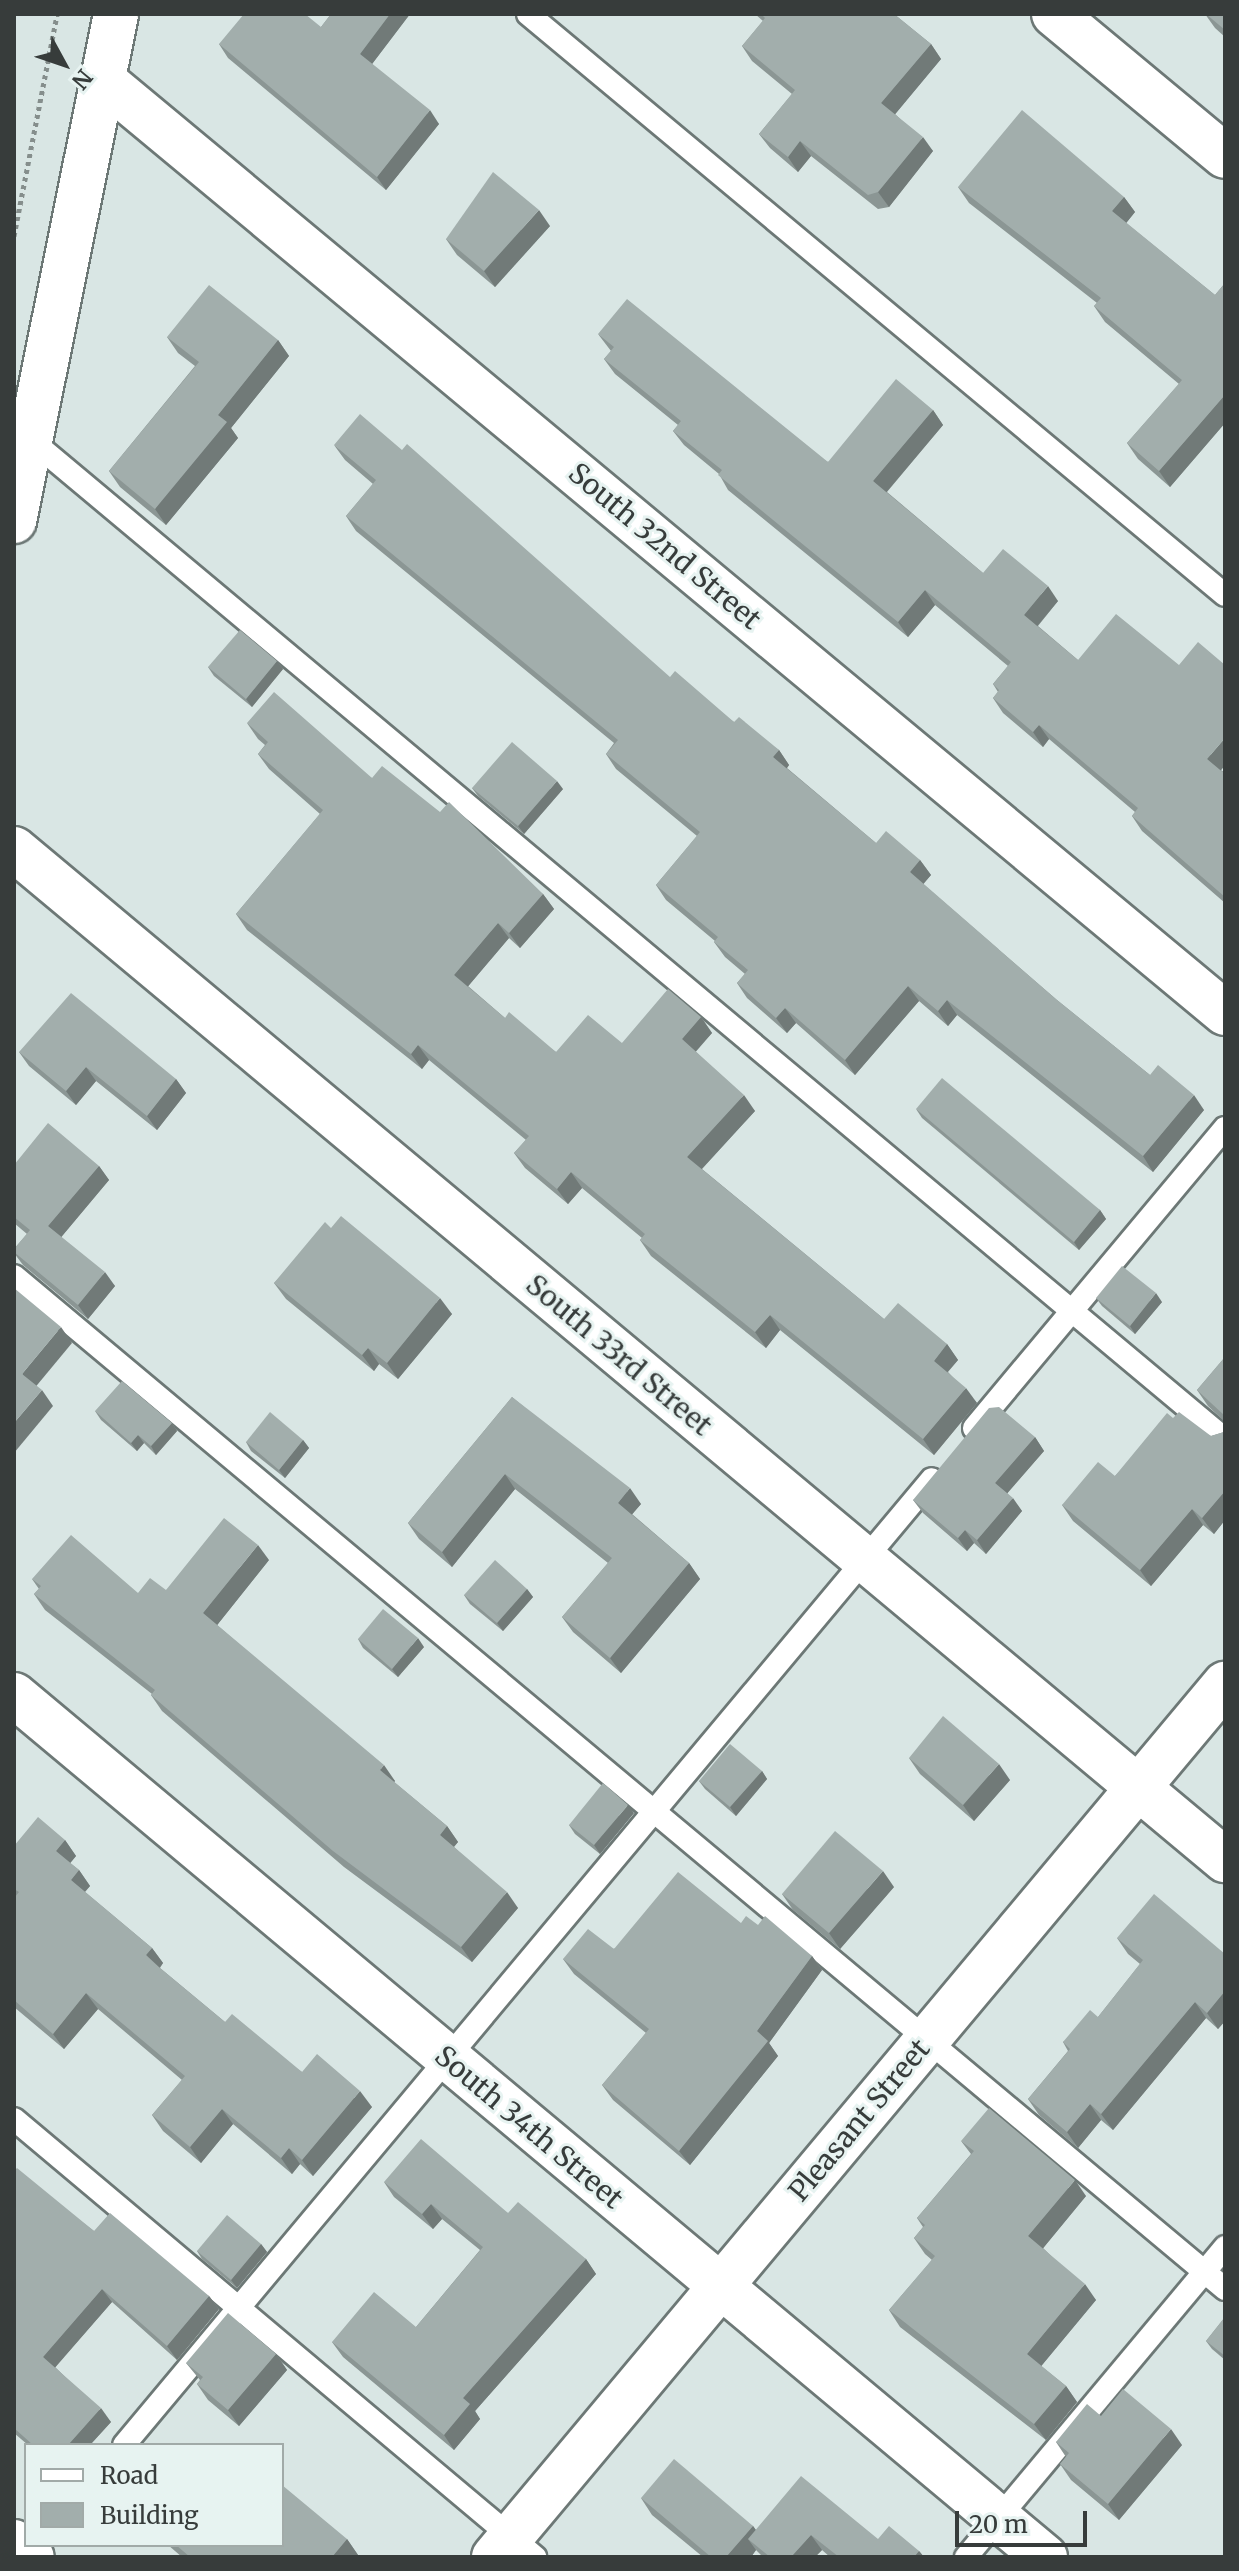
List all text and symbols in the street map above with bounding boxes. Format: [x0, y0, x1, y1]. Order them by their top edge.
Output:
north arrow [24, 24, 104, 104]
text: N [66, 64, 99, 95]
street label: South 32nd Street [562, 456, 768, 636]
street label: South 33rd Street [519, 1268, 719, 1442]
street label: Pleasant Street [782, 2032, 936, 2208]
street label: South 34th Street [428, 2039, 630, 2215]
legend [24, 2443, 284, 2547]
text: Road [100, 2460, 158, 2491]
scale bar [959, 2495, 1091, 2545]
text: Building [100, 2500, 199, 2531]
text: 20 m [969, 2509, 1028, 2540]

